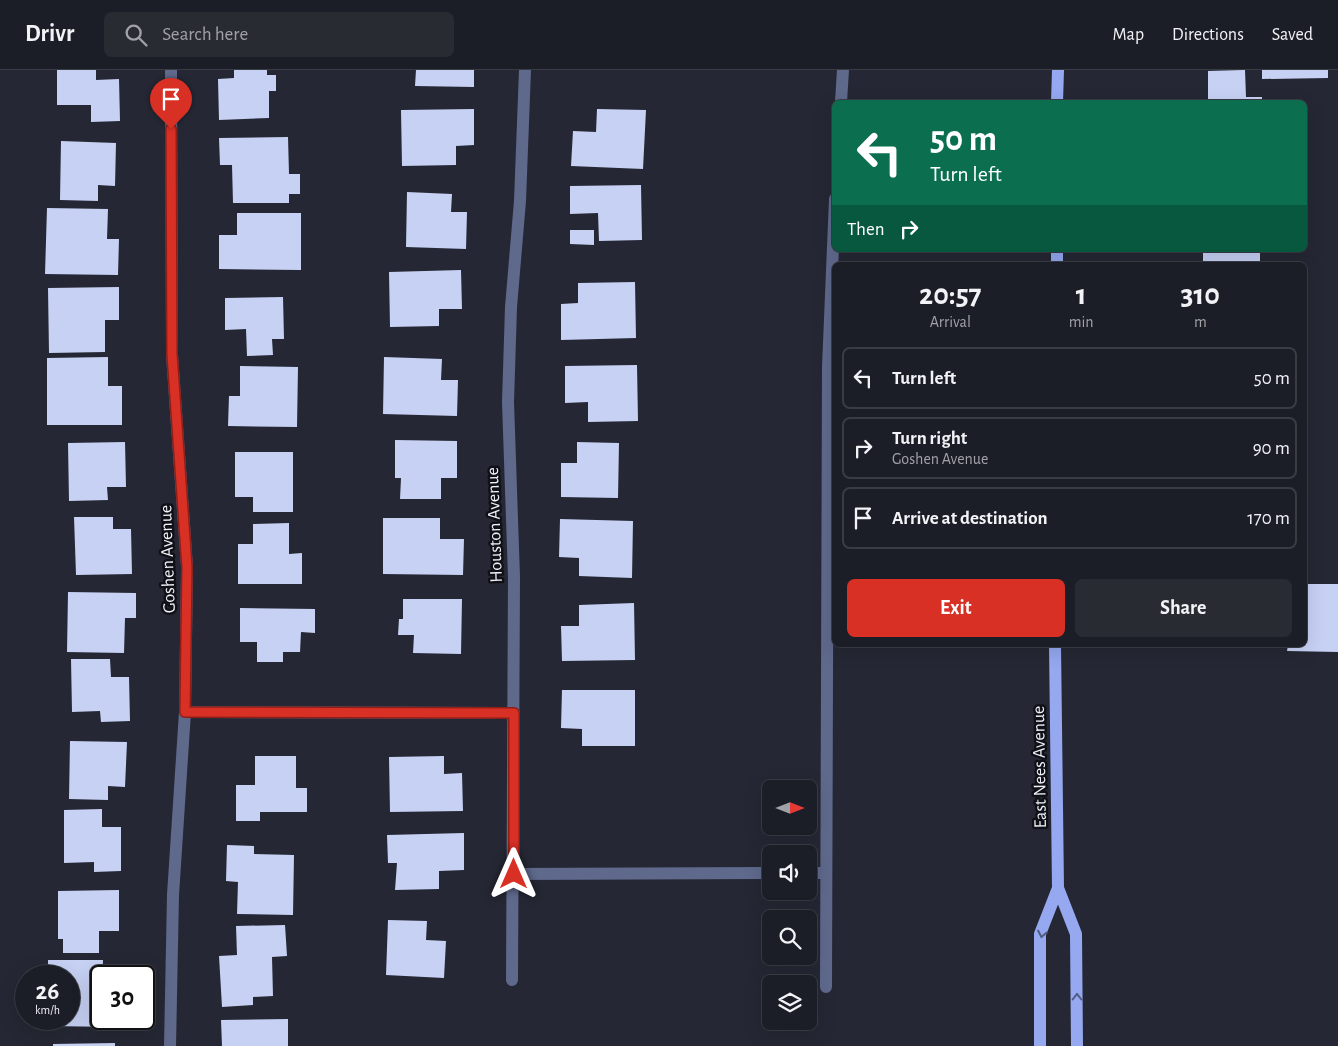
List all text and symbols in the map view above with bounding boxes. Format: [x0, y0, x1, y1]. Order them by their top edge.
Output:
search box [104, 12, 454, 57]
icon: search [122, 21, 150, 49]
text: Drivr [25, 22, 74, 46]
text: Search here [162, 25, 248, 44]
text: Map [1113, 26, 1144, 44]
text: Directions [1172, 26, 1244, 44]
text: Saved [1272, 26, 1313, 44]
pin [150, 78, 192, 129]
icon: arrive [157, 85, 185, 113]
icon: left [847, 120, 912, 185]
text: 50 m [930, 122, 997, 157]
text: Turn left [930, 163, 1002, 185]
icon: right [895, 215, 923, 243]
text: Then [847, 220, 885, 239]
text: 20:57 [919, 280, 982, 310]
text: 1 [1076, 280, 1087, 310]
text: 310 [1181, 280, 1220, 310]
text: Arrival [930, 314, 971, 330]
text: min [1069, 314, 1094, 330]
text: m [1194, 314, 1207, 330]
icon: left [849, 364, 877, 392]
text: Turn left [892, 369, 956, 388]
text: 50 m [1254, 369, 1290, 388]
text: Turn right [892, 429, 967, 448]
icon: right [849, 434, 877, 462]
text: 90 m [1253, 439, 1290, 458]
text: Goshen Avenue [892, 451, 988, 467]
street label: Houston Avenue [484, 467, 506, 583]
icon: arrive [849, 504, 877, 532]
street label: Goshen Avenue [157, 505, 179, 613]
text: Arrive at destination [892, 509, 1048, 528]
text: 170 m [1247, 509, 1290, 528]
button: Exit [847, 579, 1065, 637]
button: Share [1075, 579, 1292, 637]
street label: East Nees Avenue [1030, 706, 1050, 828]
north arrow [762, 780, 818, 835]
map controls [762, 780, 817, 1030]
button: sound [762, 845, 817, 900]
position arrow [487, 847, 539, 899]
button: search [762, 910, 817, 965]
one-way arrow [1037, 930, 1048, 939]
speed limit sign: 30 [90, 965, 155, 1030]
button: layers [762, 975, 817, 1030]
text: 26 [36, 979, 59, 1004]
one-way arrow [1072, 993, 1082, 1001]
text: km/h [35, 1004, 60, 1016]

